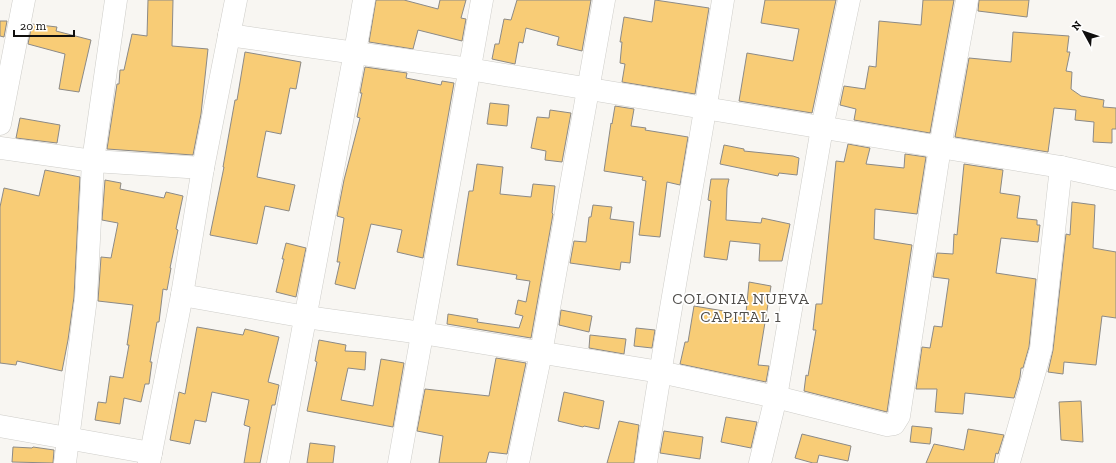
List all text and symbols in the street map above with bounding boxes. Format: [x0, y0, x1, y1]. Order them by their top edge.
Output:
scale bar [14, 12, 74, 38]
north arrow [1064, 12, 1104, 52]
text: N [1069, 18, 1085, 33]
text: 20 m [20, 19, 47, 33]
district label: COLONIA NUEVA CAPITAL 1 [672, 289, 810, 326]

